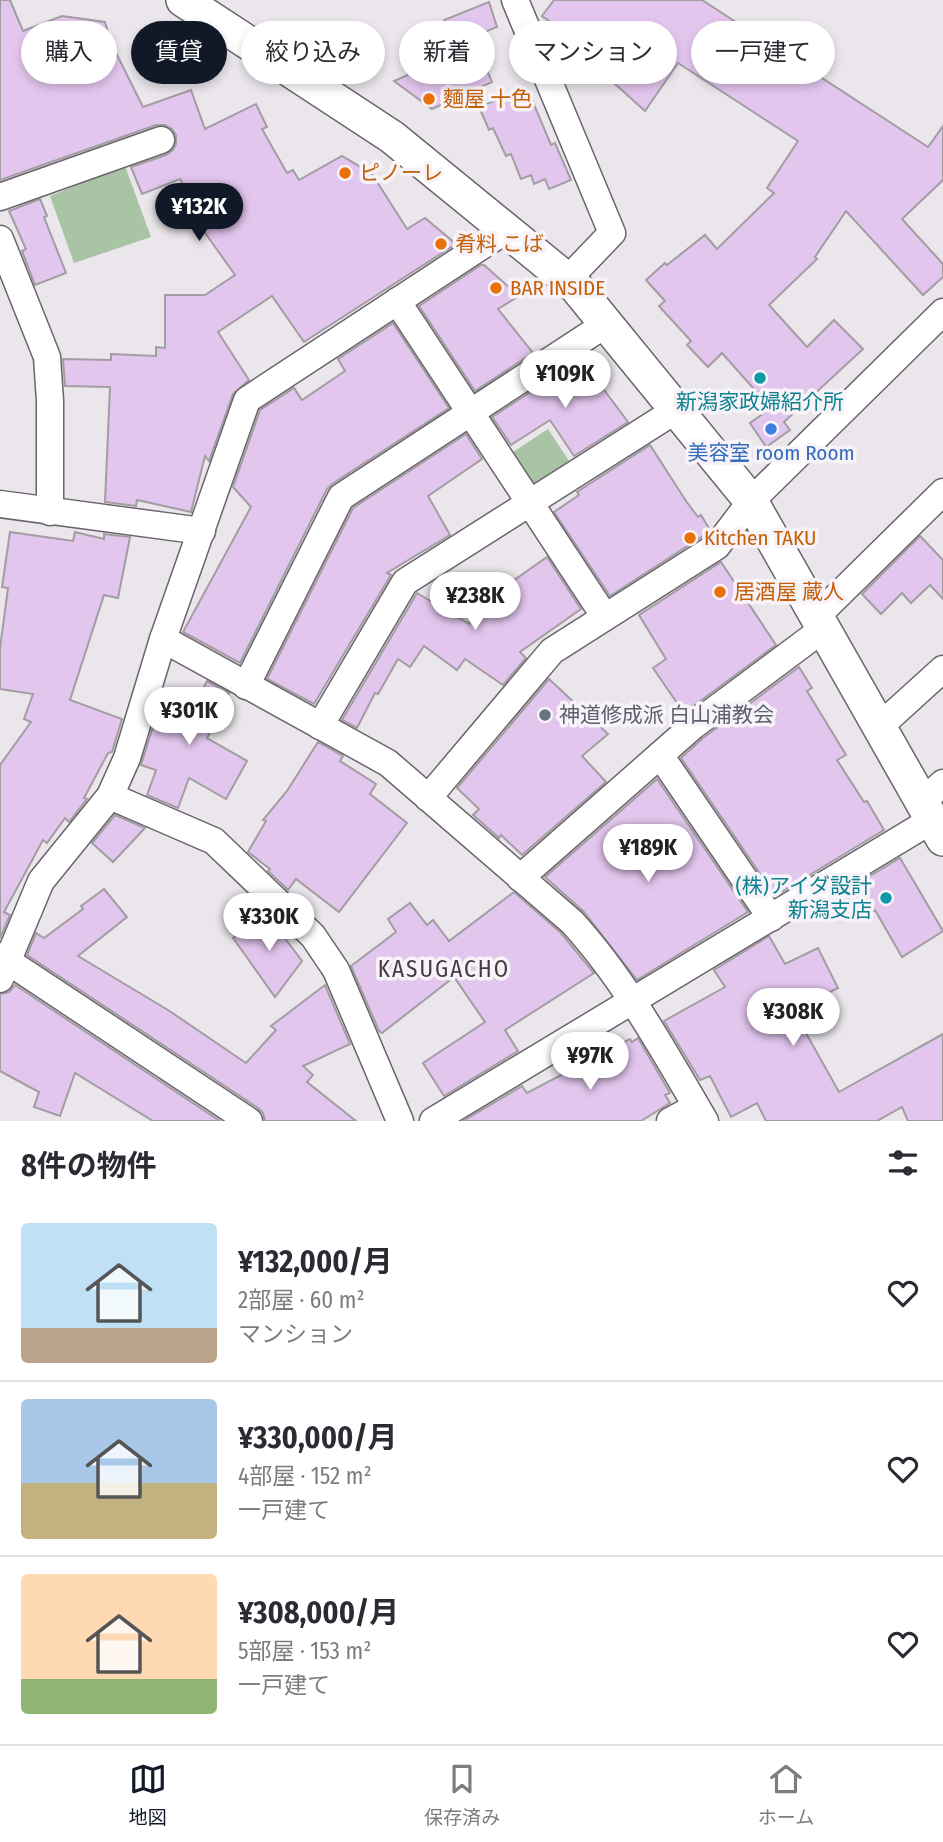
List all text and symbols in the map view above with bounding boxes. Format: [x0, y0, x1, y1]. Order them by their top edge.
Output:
chip: 購入 [21, 21, 117, 84]
chip: 賃貸 [131, 21, 227, 84]
chip: 絞り込み [241, 21, 385, 84]
chip: 新着 [399, 21, 495, 84]
chip: マンション [509, 21, 677, 84]
chip: 一戸建て [691, 21, 835, 84]
place label: 麵屋 十色 [443, 86, 532, 112]
marker: 麵屋 十色 [421, 91, 437, 107]
place label: ピノーレ [359, 160, 443, 186]
marker: ピノーレ [337, 165, 353, 181]
pin: ¥132K [150, 184, 248, 243]
text: ¥132K [171, 192, 227, 220]
place label: 肴料 こば [455, 231, 544, 257]
marker: 肴料 こば [433, 236, 449, 252]
place label: BAR INSIDE [510, 275, 605, 301]
marker: BAR INSIDE [488, 280, 504, 296]
pin: ¥109K [516, 350, 614, 410]
text: ¥109K [536, 359, 594, 387]
marker: 新潟家政婦紹介所 [752, 370, 768, 386]
place label: 新潟家政婦紹介所 [676, 389, 844, 415]
marker: 美容室 room Room [763, 421, 779, 437]
place label: 美容室 room Room [687, 440, 855, 466]
place label: Kitchen TAKU [704, 525, 816, 551]
marker: Kitchen TAKU [682, 530, 698, 546]
pin: ¥238K [426, 572, 524, 632]
place label: 居酒屋 蔵人 [734, 579, 844, 605]
text: ¥238K [446, 581, 504, 609]
marker: 居酒屋 蔵人 [712, 584, 728, 600]
pin: ¥301K [140, 688, 238, 747]
text: ¥301K [160, 696, 218, 724]
place label: 神道修成派 白山浦教会 [559, 702, 774, 728]
marker: 神道修成派 白山浦教会 [537, 707, 553, 723]
pin: ¥189K [599, 824, 697, 884]
text: ¥189K [619, 833, 677, 861]
place label: (株)アイダ設計 新潟支店 [736, 873, 872, 923]
marker: (株)アイダ設計 新潟支店 [878, 890, 894, 906]
pin: ¥330K [220, 894, 318, 953]
text: ¥330K [239, 902, 299, 930]
district label: KASUGACHO [378, 955, 510, 983]
pin: ¥308K [744, 988, 842, 1048]
text: ¥308K [763, 997, 823, 1025]
pin: ¥97K [549, 1032, 631, 1092]
text: ¥97K [567, 1041, 613, 1069]
icon: filters [884, 1144, 922, 1182]
text: 8件の物件 [21, 1148, 157, 1184]
text: ¥132,000/月 [238, 1244, 393, 1280]
icon: home [77, 1251, 161, 1335]
icon: heart [884, 1274, 922, 1312]
text: 2部屋 · 60 m² [238, 1286, 365, 1314]
text: マンション [238, 1320, 353, 1348]
text: ¥330,000/月 [238, 1420, 398, 1456]
icon: home [77, 1427, 161, 1511]
icon: heart [884, 1450, 922, 1488]
text: 4部屋 · 152 m² [238, 1462, 372, 1490]
text: 一戸建て [238, 1496, 330, 1524]
text: ¥308,000/月 [238, 1595, 399, 1631]
icon: home [77, 1602, 161, 1686]
icon: heart [884, 1625, 922, 1663]
text: 5部屋 · 153 m² [238, 1637, 371, 1665]
text: 一戸建て [238, 1671, 330, 1699]
tab: 地図 [129, 1760, 167, 1829]
tab: 保存済み [424, 1760, 500, 1829]
tab: ホーム [758, 1760, 814, 1829]

